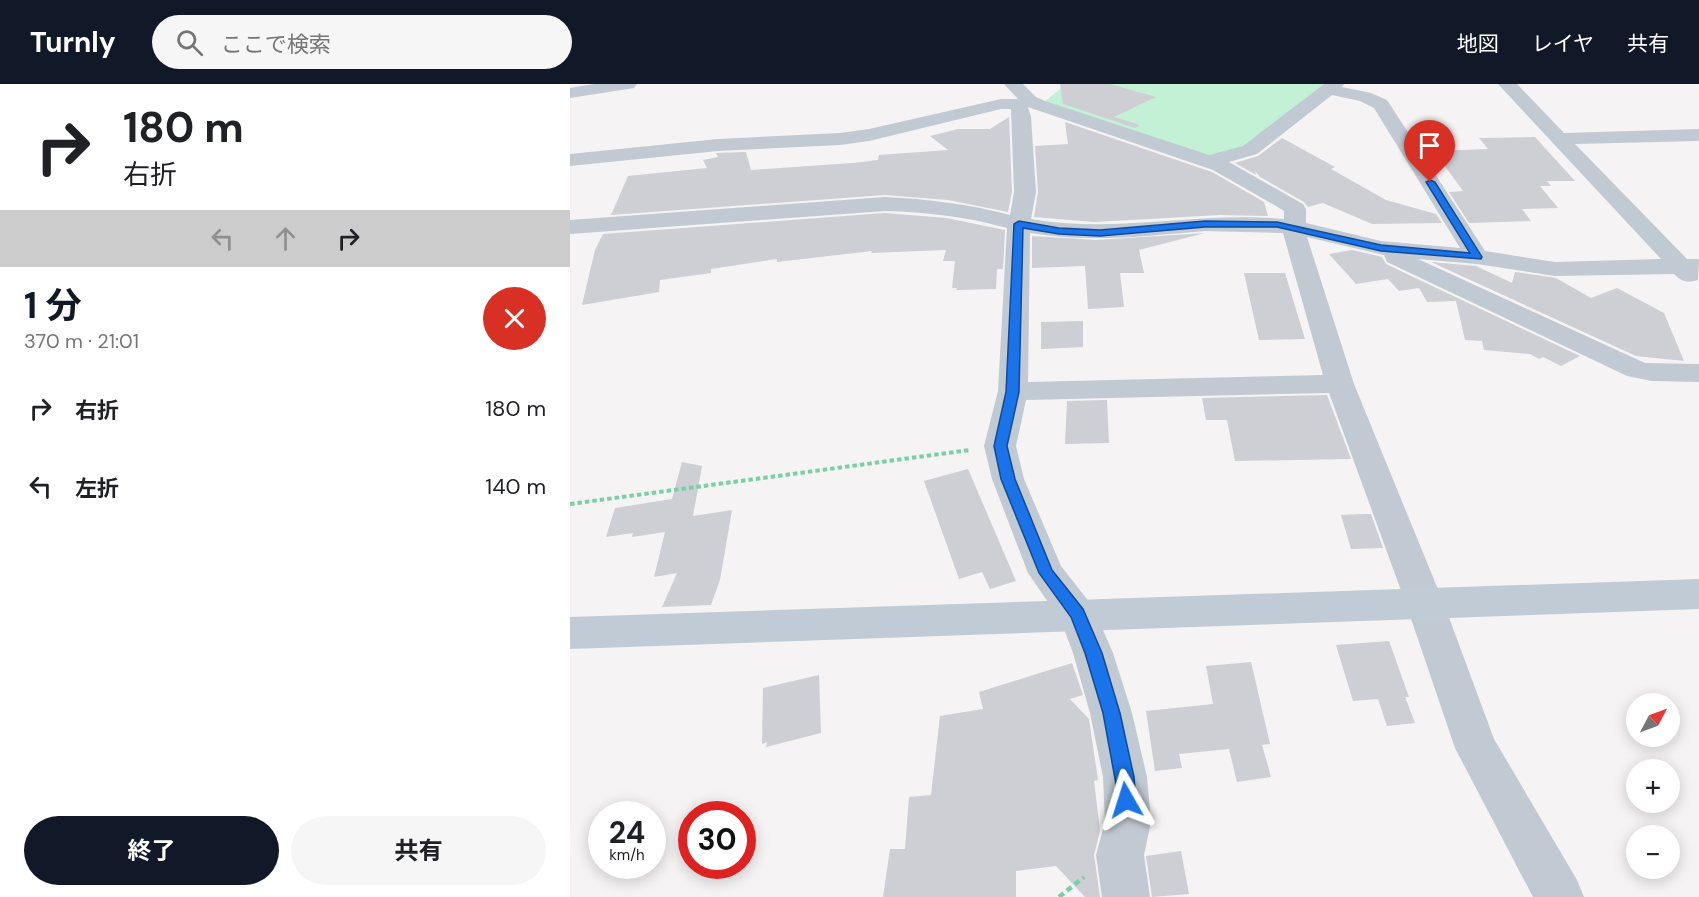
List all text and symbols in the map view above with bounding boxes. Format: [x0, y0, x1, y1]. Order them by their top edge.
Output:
search box [152, 15, 572, 69]
text: Turnly [30, 24, 116, 61]
icon: search [173, 26, 206, 59]
text: ここで検索 [221, 30, 331, 59]
text: 地図 [1457, 30, 1499, 58]
text: レイヤ [1532, 30, 1594, 58]
text: 共有 [1627, 30, 1669, 58]
text: 180 m [123, 100, 244, 155]
icon: right [24, 108, 102, 186]
pin [1404, 120, 1455, 182]
icon: arrive [1413, 129, 1446, 162]
text: 右折 [123, 157, 177, 192]
icon: left [206, 222, 239, 255]
icon: ahead [269, 222, 302, 255]
icon: right [332, 222, 365, 255]
text: 1 分 [24, 282, 82, 329]
button: close [483, 287, 546, 350]
text: 370 m · 21:01 [24, 328, 139, 354]
icon: right [24, 392, 57, 425]
text: 180 m [485, 394, 546, 423]
text: 右折 [75, 396, 119, 425]
icon: left [24, 470, 57, 503]
text: 140 m [485, 472, 546, 501]
text: 左折 [75, 474, 119, 503]
north arrow [1626, 693, 1680, 747]
map controls [1626, 693, 1680, 879]
button: + [1626, 759, 1680, 813]
position arrow [1094, 768, 1158, 832]
speed limit sign: 30 [678, 801, 756, 879]
text: 24 [609, 813, 645, 852]
button: 終了 [24, 816, 279, 885]
button: 共有 [291, 816, 546, 885]
button: − [1626, 825, 1680, 879]
text: km/h [609, 845, 645, 865]

